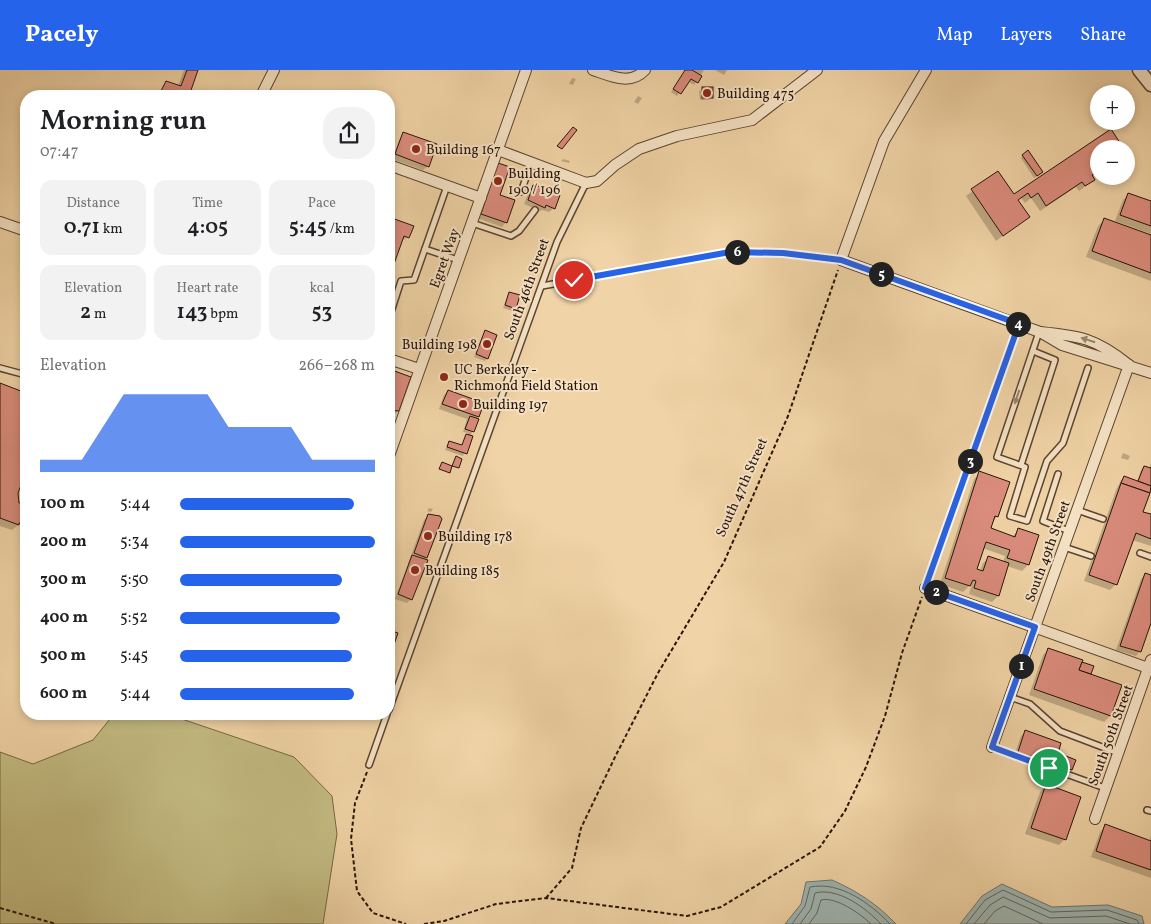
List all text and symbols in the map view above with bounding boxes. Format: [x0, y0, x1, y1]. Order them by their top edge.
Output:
text: Pacely [25, 18, 99, 52]
text: Map [936, 23, 972, 48]
text: Layers [1000, 23, 1052, 48]
text: Share [1080, 23, 1126, 48]
place label: Building 475 [717, 85, 794, 104]
map controls [1090, 85, 1135, 185]
button: + [1090, 85, 1135, 130]
marker: Building 475 [701, 87, 713, 99]
text: Morning run [40, 102, 207, 141]
button: share [323, 107, 375, 159]
button: − [1090, 140, 1135, 185]
text: 07:47 [40, 141, 78, 163]
place label: Building 167 [426, 141, 501, 160]
marker: Building 167 [410, 143, 422, 155]
place label: Building 190 / 196 [508, 165, 561, 200]
marker: Building 190 / 196 [492, 175, 504, 187]
text: Distance [66, 194, 120, 213]
text: Time [192, 194, 223, 213]
text: Pace [308, 194, 336, 213]
text: 0.71 [64, 213, 100, 242]
text: 4:05 [187, 213, 228, 242]
text: 5:45 [289, 213, 327, 242]
text: km [100, 220, 123, 239]
text: /km [327, 220, 355, 239]
street label: Egret Way [426, 225, 465, 291]
street label: South 46th Street [500, 236, 555, 343]
pin: 6 [724, 240, 750, 264]
text: 6 [734, 243, 741, 262]
pin [553, 259, 595, 301]
pin: 5 [868, 262, 894, 286]
text: 5 [878, 265, 885, 284]
icon: check [560, 266, 588, 294]
text: Elevation [64, 279, 122, 298]
text: Heart rate [177, 279, 238, 298]
text: kcal [309, 279, 334, 298]
text: 2 [80, 298, 91, 327]
text: 143 [177, 298, 208, 327]
text: 53 [311, 298, 332, 327]
text: m [91, 305, 106, 324]
text: bpm [208, 305, 238, 324]
pin: 4 [1006, 312, 1030, 336]
text: 4 [1014, 315, 1023, 334]
one-way arrow [1080, 335, 1095, 343]
place label: Building 198 [402, 336, 477, 355]
marker: Building 198 [481, 338, 493, 350]
text: Elevation [40, 355, 107, 377]
text: 266–268 m [299, 355, 375, 377]
place label: UC Berkeley - Richmond Field Station [454, 361, 598, 396]
marker: UC Berkeley - Richmond Field Station [438, 371, 450, 383]
one-way arrow [1013, 390, 1021, 405]
place label: Building 197 [473, 396, 548, 415]
marker: Building 197 [457, 398, 469, 410]
street label: South 47th Street [712, 435, 773, 540]
pin: 3 [958, 448, 982, 474]
text: 3 [967, 452, 974, 471]
text: 100 m [40, 493, 85, 515]
text: 5:44 [120, 493, 151, 515]
street label: South 49th Street [1021, 498, 1076, 605]
place label: Building 178 [438, 528, 512, 547]
marker: Building 178 [422, 530, 434, 542]
text: 200 m [40, 531, 87, 553]
text: 5:34 [120, 531, 149, 553]
place label: Building 185 [425, 562, 500, 581]
marker: Building 185 [409, 564, 421, 576]
text: 300 m [40, 569, 86, 591]
text: 5:50 [120, 569, 148, 591]
pin: 2 [924, 580, 948, 604]
text: 2 [933, 583, 940, 602]
text: 400 m [40, 607, 88, 629]
text: 5:52 [120, 607, 148, 629]
text: 500 m [40, 645, 86, 667]
text: 5:45 [120, 645, 148, 667]
pin: 1 [1008, 654, 1034, 678]
text: 1 [1019, 657, 1024, 676]
street label: South 50th Street [1084, 682, 1139, 789]
text: 600 m [40, 683, 87, 705]
text: 5:44 [120, 683, 151, 705]
pin [1028, 747, 1070, 789]
icon: arrive [1035, 754, 1063, 782]

